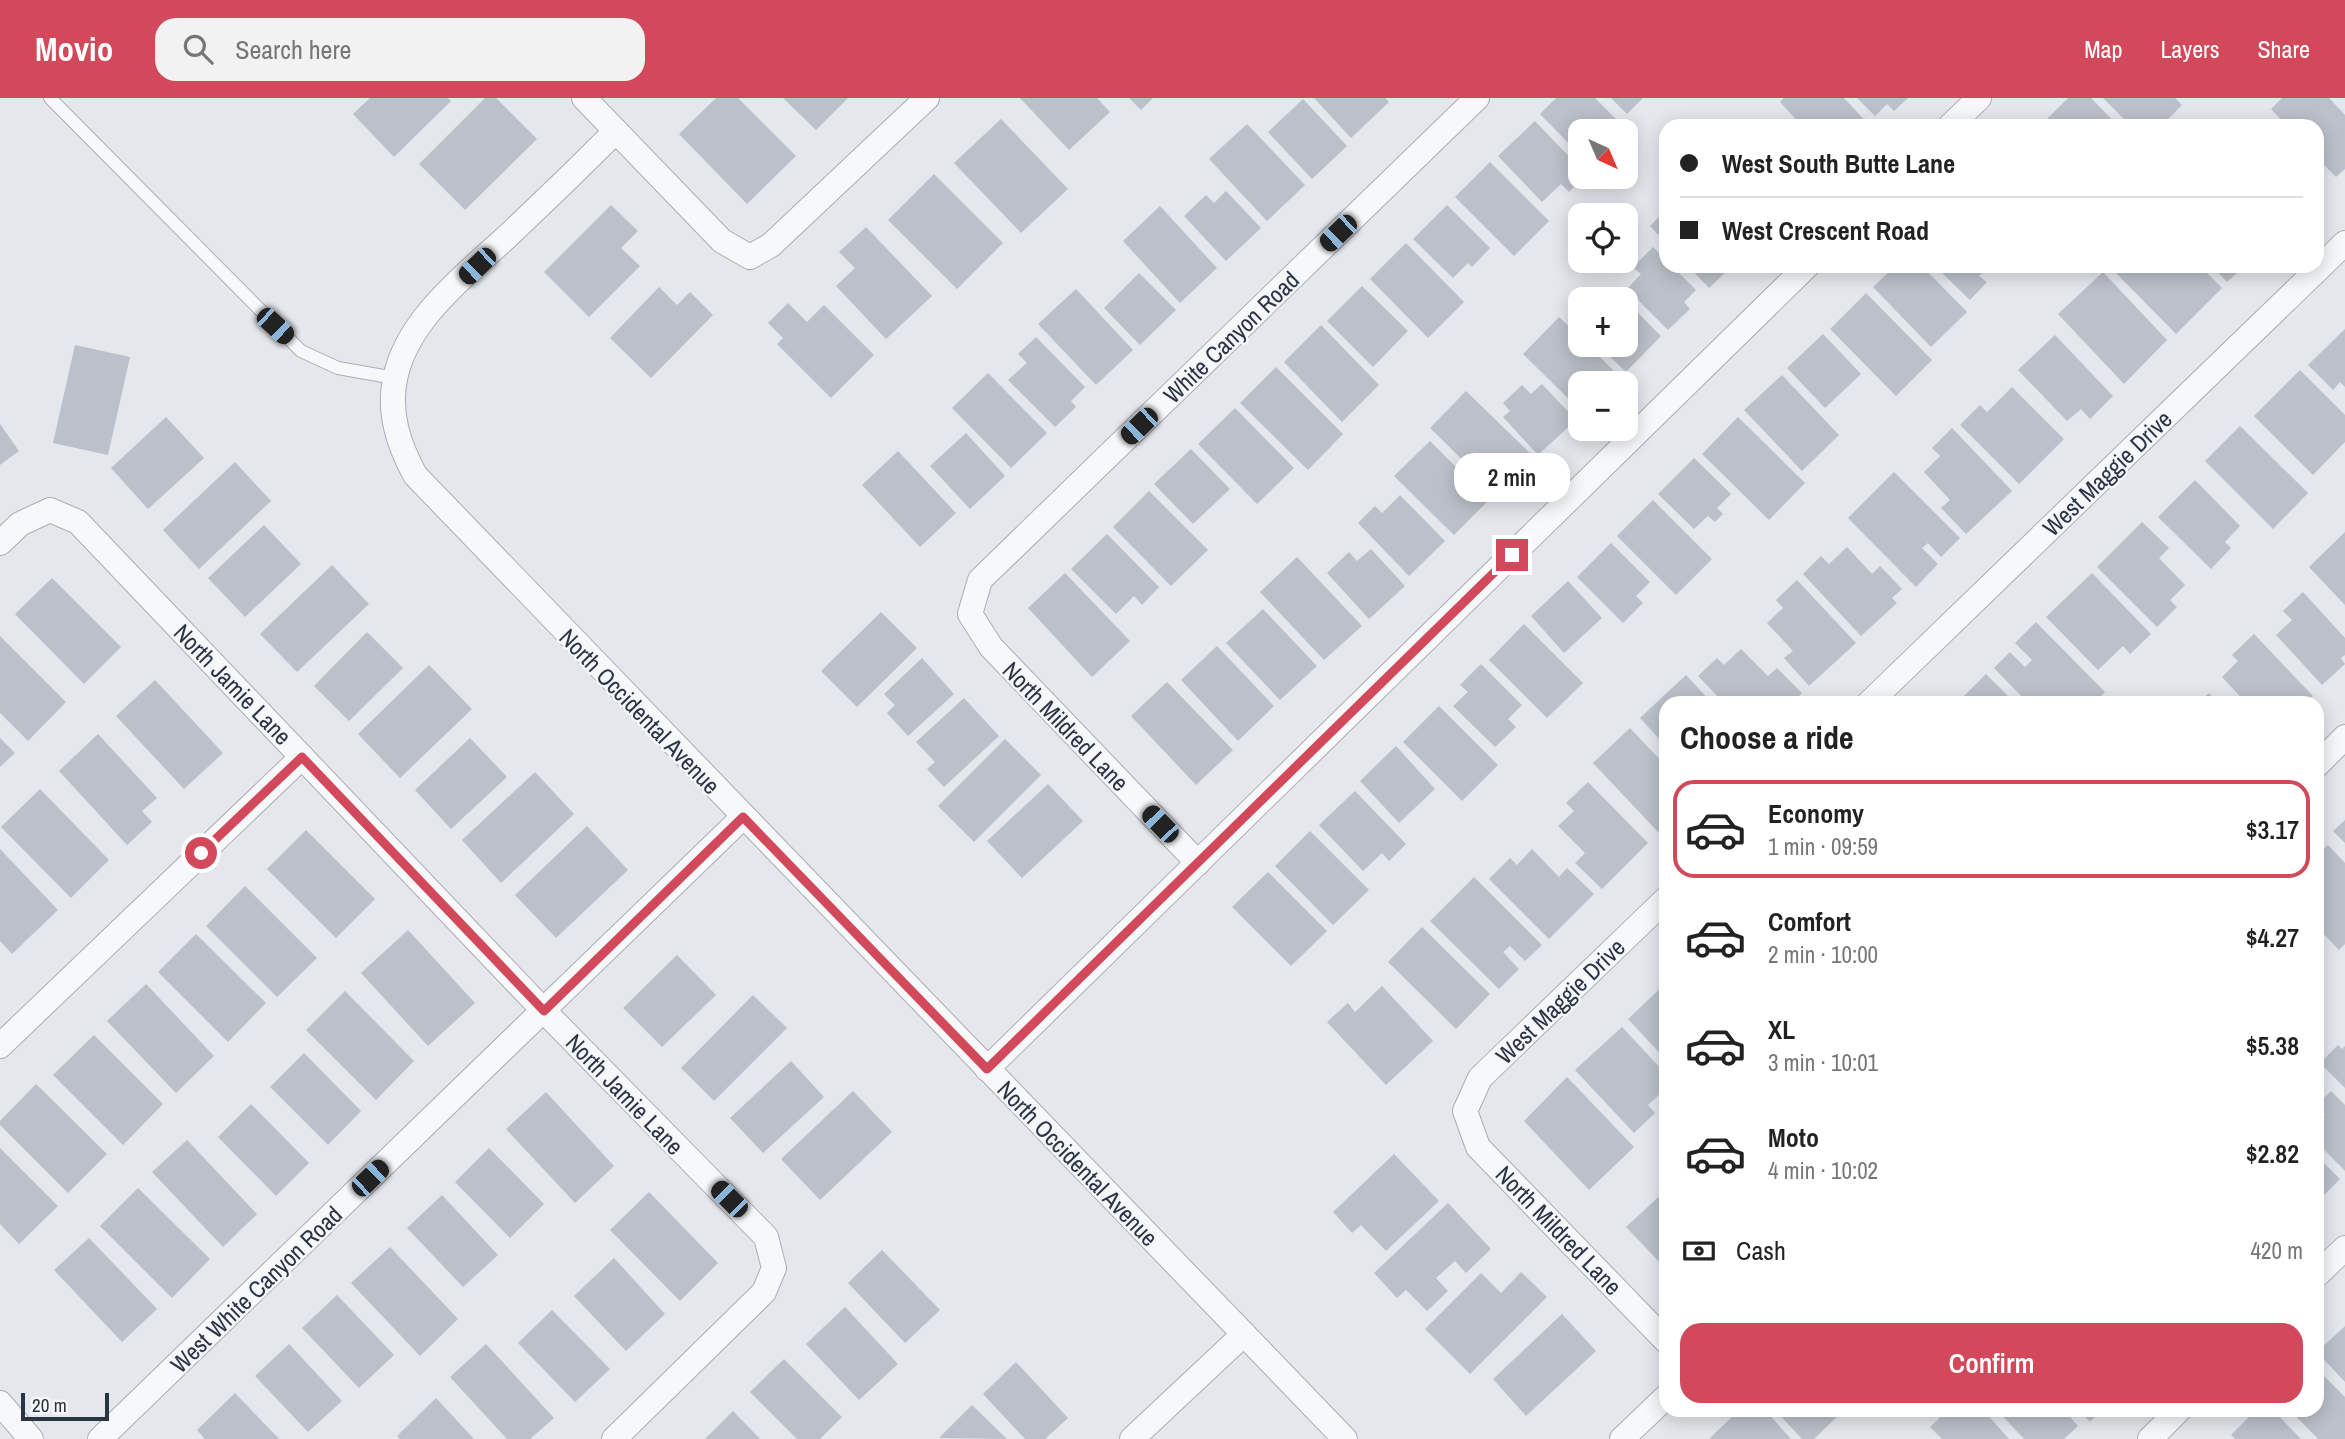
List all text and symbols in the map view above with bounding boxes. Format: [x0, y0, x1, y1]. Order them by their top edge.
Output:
search box [155, 18, 645, 81]
text: Movio [35, 27, 113, 71]
icon: search [179, 30, 217, 68]
text: Search here [235, 32, 351, 67]
text: Map [2084, 33, 2122, 65]
text: Layers [2160, 33, 2219, 65]
text: Share [2257, 33, 2310, 65]
north arrow [1568, 119, 1638, 189]
map controls [1568, 119, 1638, 441]
text: West South Butte Lane [1722, 146, 1955, 181]
button: locate [1568, 203, 1638, 273]
car [1316, 211, 1361, 255]
text: West Crescent Road [1722, 213, 1929, 248]
car [455, 244, 500, 288]
street label: White Canyon Road [1156, 264, 1306, 410]
button: + [1568, 287, 1638, 357]
car [253, 304, 298, 348]
button: − [1568, 371, 1638, 441]
street label: West Maggie Drive [2035, 403, 2179, 543]
car [1117, 404, 1162, 448]
callout: 2 min [1454, 454, 1570, 503]
text: 2 min [1488, 462, 1536, 493]
route end [1496, 539, 1528, 571]
street label: North Jamie Lane [167, 617, 299, 751]
street label: North Occidental Avenue [553, 621, 727, 801]
street label: North Mildred Lane [996, 654, 1136, 798]
text: Choose a ride [1680, 716, 1854, 759]
text: Economy [1768, 796, 1864, 831]
icon: car [1684, 798, 1747, 861]
car [1138, 802, 1183, 846]
text: $3.17 [2246, 812, 2299, 847]
text: 1 min · 09:59 [1768, 831, 1878, 862]
route start [185, 837, 217, 869]
text: Comfort [1768, 904, 1851, 939]
icon: car [1684, 906, 1747, 969]
text: $4.27 [2246, 920, 2299, 955]
street label: West Maggie Drive [1488, 931, 1632, 1071]
text: 2 min · 10:00 [1768, 939, 1878, 970]
text: XL [1768, 1012, 1795, 1047]
icon: car [1684, 1014, 1747, 1077]
street label: North Jamie Lane [559, 1027, 691, 1161]
text: $5.38 [2246, 1028, 2299, 1063]
text: 3 min · 10:01 [1768, 1047, 1878, 1078]
street label: North Occidental Avenue [991, 1073, 1165, 1253]
text: Moto [1768, 1120, 1819, 1155]
icon: car [1684, 1122, 1747, 1185]
text: $2.82 [2246, 1136, 2299, 1171]
text: 4 min · 10:02 [1768, 1155, 1878, 1186]
car [348, 1156, 393, 1200]
street label: North Mildred Lane [1489, 1158, 1629, 1302]
car [707, 1177, 752, 1221]
street label: West White Canyon Road [163, 1199, 349, 1379]
icon: cash [1680, 1232, 1718, 1270]
text: Cash [1736, 1233, 1786, 1268]
text: 420 m [2251, 1235, 2303, 1266]
button: Confirm [1680, 1323, 2303, 1403]
scale bar [21, 1390, 108, 1422]
text: 20 m [32, 1392, 67, 1418]

